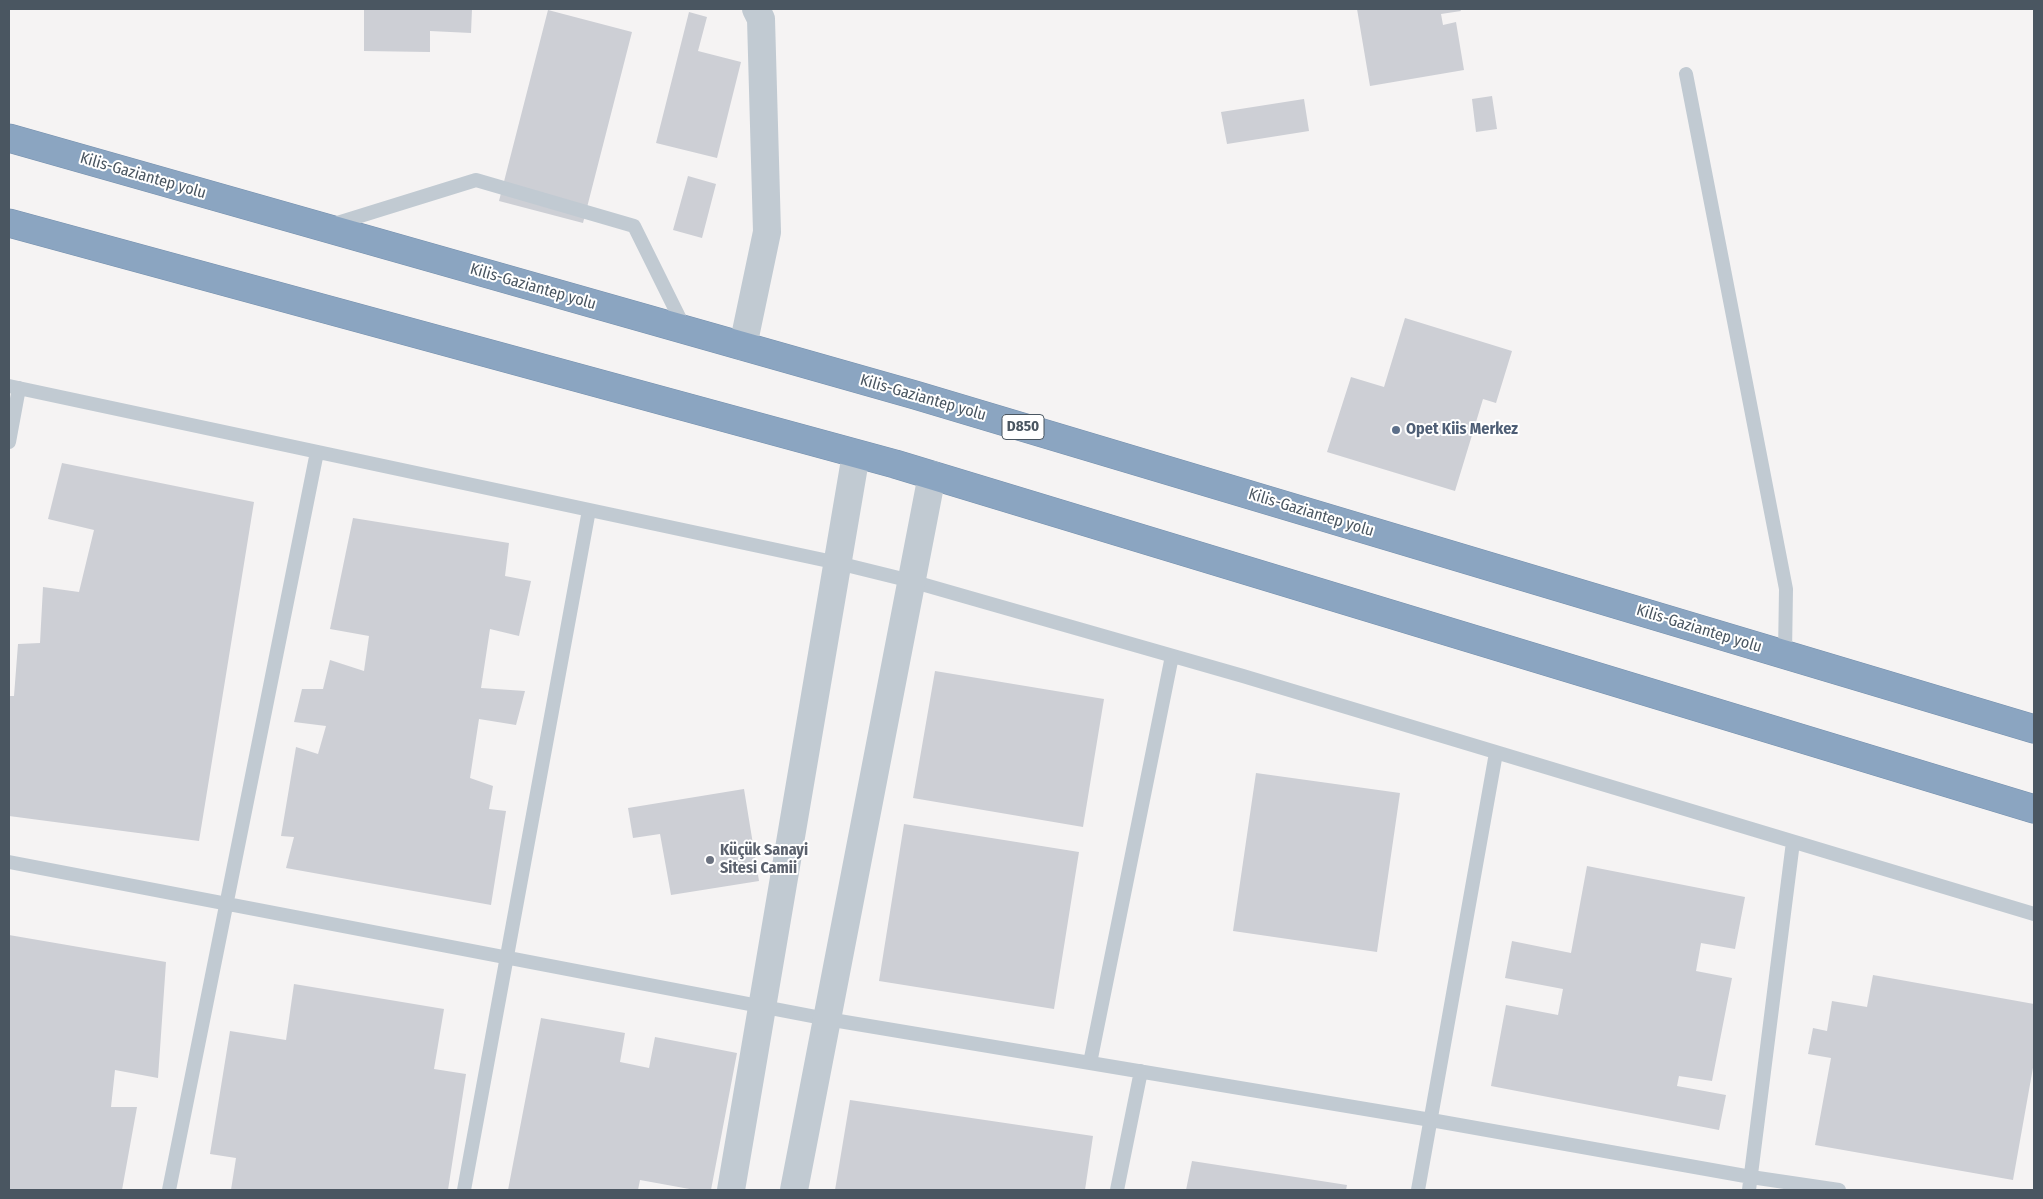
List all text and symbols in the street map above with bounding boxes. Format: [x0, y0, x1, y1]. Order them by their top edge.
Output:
street label: Kilis-Gaziantep yolu [78, 149, 208, 203]
street label: Kilis-Gaziantep yolu [468, 260, 598, 314]
street label: Kilis-Gaziantep yolu [858, 371, 988, 425]
road number: D850 [1002, 414, 1044, 440]
place label: Opet Kiis Merkez [1406, 420, 1518, 440]
marker: Opet Kiis Merkez [1390, 424, 1402, 436]
street label: Kilis-Gaziantep yolu [1246, 485, 1376, 541]
street label: Kilis-Gaziantep yolu [1634, 601, 1764, 657]
place label: Küçük Sanayi Sitesi Camii [720, 841, 808, 879]
marker: Küçük Sanayi Sitesi Camii [704, 854, 716, 866]

